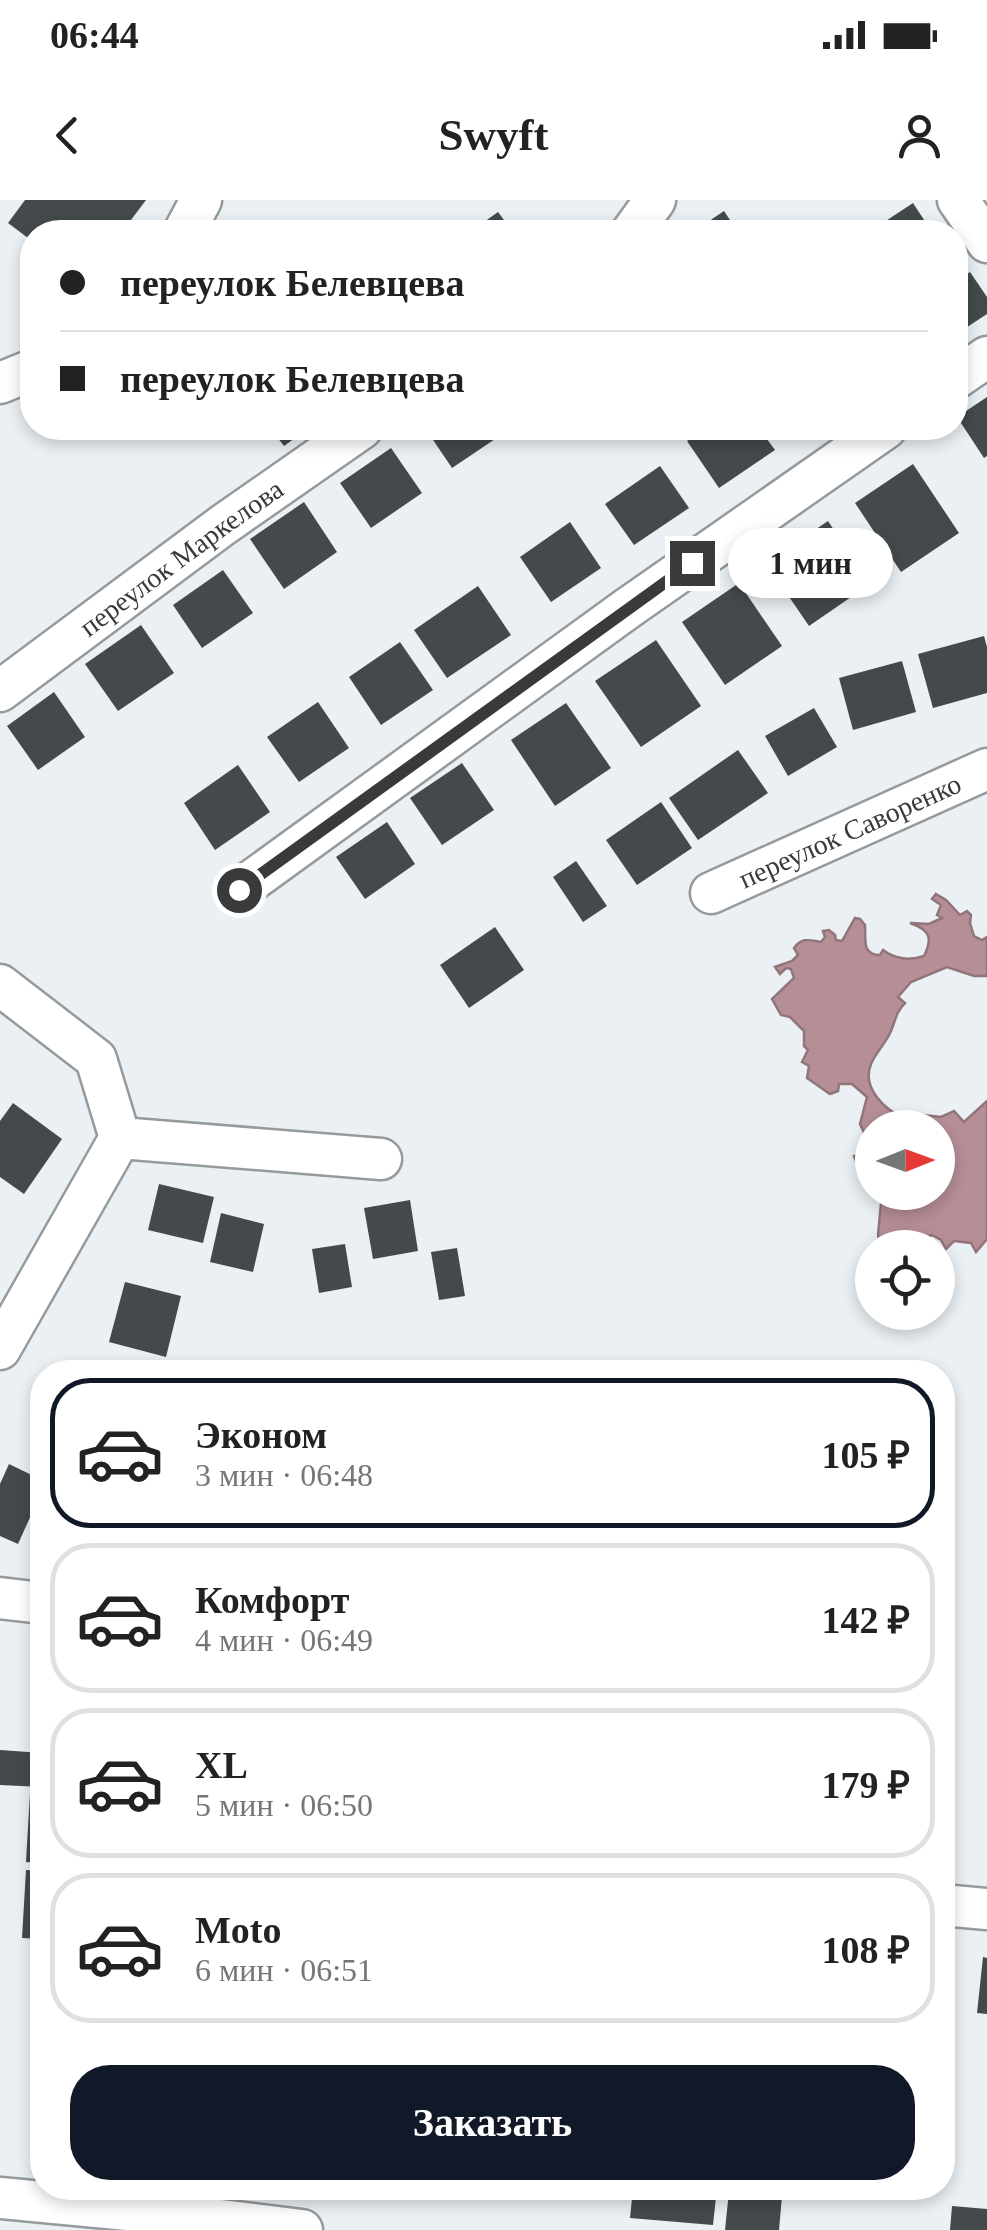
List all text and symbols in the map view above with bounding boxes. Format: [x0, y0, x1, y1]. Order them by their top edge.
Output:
text: 06:44 [50, 14, 139, 56]
icon: back [40, 108, 95, 163]
icon: person [892, 108, 947, 163]
text: Swyft [439, 110, 549, 160]
text: переулок Белевцева [120, 262, 465, 304]
text: переулок Белевцева [120, 358, 465, 400]
street label: переулок Маркелова [73, 473, 289, 642]
callout: 1 мин [727, 528, 892, 598]
route end [670, 541, 715, 586]
text: 1 мин [769, 545, 852, 581]
street label: переулок Саворенко [734, 768, 966, 895]
route start [217, 868, 262, 913]
north arrow [855, 1110, 955, 1210]
map controls [855, 1110, 955, 1330]
button: locate [855, 1230, 955, 1330]
icon: car [75, 1408, 165, 1498]
text: Эконом [195, 1414, 327, 1456]
text: 105 ₽ [821, 1434, 910, 1476]
text: 3 мин · 06:48 [195, 1457, 373, 1493]
icon: car [75, 1573, 165, 1663]
text: Комфорт [195, 1579, 349, 1621]
text: 142 ₽ [821, 1599, 910, 1641]
text: 4 мин · 06:49 [195, 1622, 373, 1658]
icon: car [75, 1738, 165, 1828]
text: XL [195, 1744, 248, 1786]
text: 179 ₽ [821, 1764, 910, 1806]
text: 5 мин · 06:50 [195, 1787, 373, 1823]
icon: car [75, 1903, 165, 1993]
text: Moto [195, 1909, 282, 1951]
text: 108 ₽ [821, 1929, 910, 1971]
text: 6 мин · 06:51 [195, 1952, 373, 1988]
button: Заказать [70, 2065, 915, 2180]

